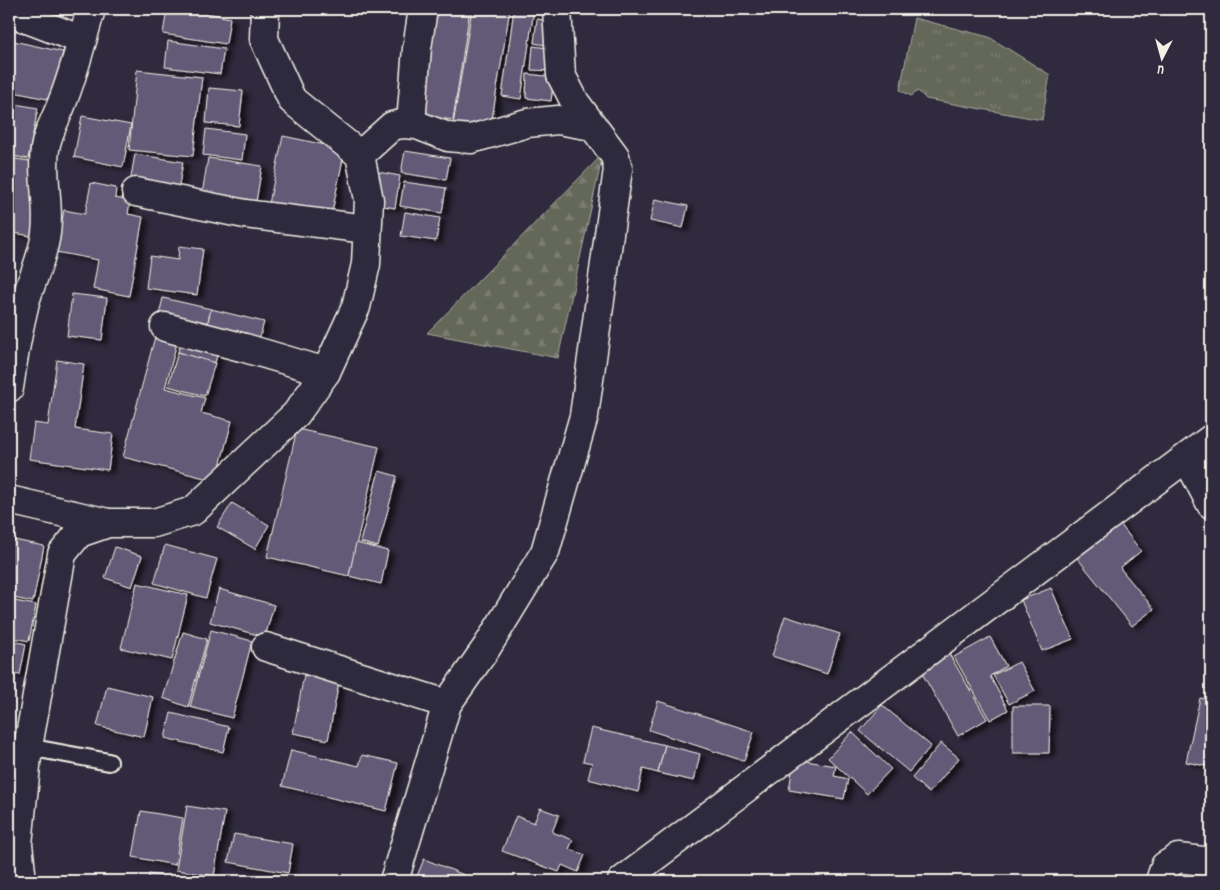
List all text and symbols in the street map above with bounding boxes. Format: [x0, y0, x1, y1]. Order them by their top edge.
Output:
north arrow [1138, 32, 1188, 82]
text: U [1156, 59, 1165, 79]

